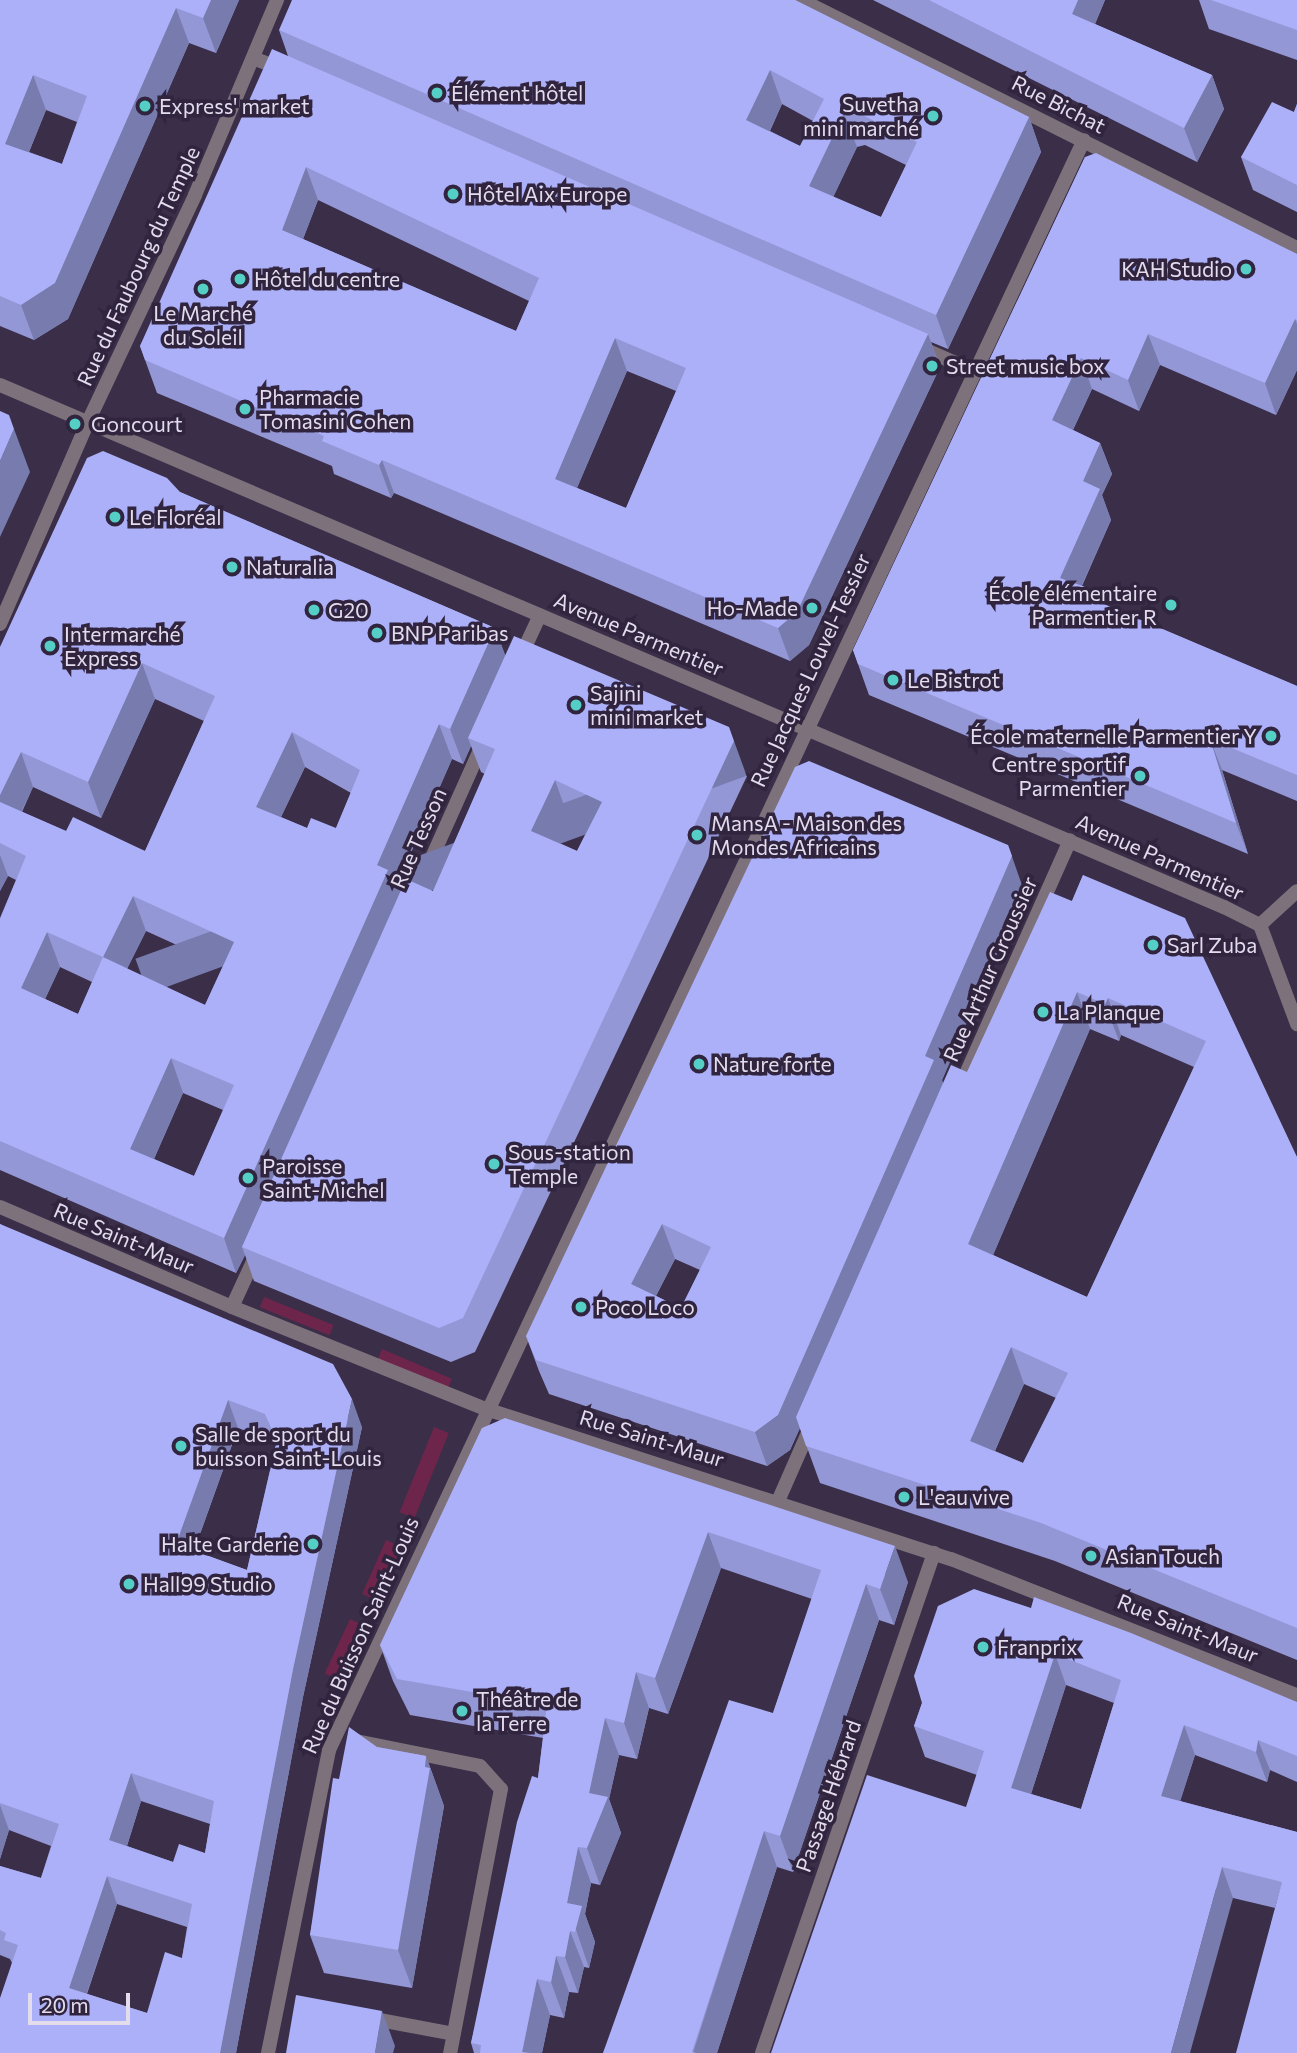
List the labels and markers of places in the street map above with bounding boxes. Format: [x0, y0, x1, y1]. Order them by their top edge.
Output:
place label: Élément hôtel [451, 80, 583, 106]
marker: Élément hôtel [429, 85, 445, 101]
place label: Suvetha mini marché [803, 91, 919, 141]
place label: Express' market [159, 93, 310, 119]
marker: Express' market [137, 98, 153, 114]
marker: Suvetha mini marché [925, 108, 941, 124]
place label: Hôtel Aix Europe [467, 181, 627, 207]
marker: Hôtel Aix Europe [445, 186, 461, 202]
place label: KAH Studio [1121, 256, 1232, 282]
marker: KAH Studio [1238, 261, 1254, 277]
place label: Hôtel du centre [254, 266, 400, 292]
marker: Hôtel du centre [232, 271, 248, 287]
marker: Le Marché du Soleil [195, 281, 211, 297]
place label: Le Marché du Soleil [153, 300, 253, 350]
place label: Street music box [946, 353, 1104, 379]
marker: Street music box [924, 358, 940, 374]
place label: Pharmacie Tomasini Cohen [259, 384, 411, 434]
marker: Pharmacie Tomasini Cohen [237, 401, 253, 417]
place label: Goncourt [91, 411, 183, 437]
marker: Goncourt [65, 414, 85, 434]
place label: Le Floréal [129, 504, 221, 530]
marker: Le Floréal [107, 509, 123, 525]
place label: Naturalia [246, 554, 334, 580]
marker: Naturalia [224, 559, 240, 575]
place label: École élémentaire Parmentier R [988, 580, 1157, 630]
place label: Ho-Made [707, 595, 798, 621]
place label: G20 [328, 597, 369, 623]
marker: École élémentaire Parmentier R [1163, 597, 1179, 613]
marker: Ho-Made [804, 600, 820, 616]
marker: G20 [306, 602, 322, 618]
place label: BNP Paribas [391, 620, 508, 646]
place label: Intermarché Express [64, 621, 181, 671]
marker: BNP Paribas [369, 625, 385, 641]
marker: Intermarché Express [42, 638, 58, 654]
place label: Le Bistrot [907, 667, 1000, 693]
marker: Le Bistrot [885, 672, 901, 688]
place label: Sajini mini market [590, 680, 703, 730]
marker: Sajini mini market [568, 697, 584, 713]
place label: École maternelle Parmentier Y [970, 723, 1257, 749]
marker: École maternelle Parmentier Y [1263, 728, 1279, 744]
place label: Centre sportif Parmentier [992, 751, 1126, 801]
marker: Centre sportif Parmentier [1132, 768, 1148, 784]
place label: MansA - Maison des Mondes Africains [711, 810, 902, 860]
marker: MansA - Maison des Mondes Africains [689, 827, 705, 843]
place label: Sarl Zuba [1167, 932, 1257, 958]
marker: Sarl Zuba [1145, 937, 1161, 953]
place label: La Planque [1057, 999, 1161, 1025]
marker: La Planque [1035, 1004, 1051, 1020]
place label: Nature forte [713, 1051, 832, 1077]
marker: Nature forte [691, 1056, 707, 1072]
place label: Sous-station Temple [508, 1139, 631, 1189]
place label: Paroisse Saint-Michel [262, 1153, 384, 1203]
marker: Sous-station Temple [486, 1156, 502, 1172]
marker: Paroisse Saint-Michel [240, 1170, 256, 1186]
place label: Poco Loco [595, 1294, 695, 1320]
marker: Poco Loco [573, 1299, 589, 1315]
place label: Salle de sport du buisson Saint-Louis [195, 1421, 382, 1471]
marker: Salle de sport du buisson Saint-Louis [173, 1438, 189, 1454]
place label: L'eau vive [918, 1484, 1010, 1510]
marker: L'eau vive [896, 1489, 912, 1505]
place label: Halte Garderie [161, 1531, 299, 1557]
marker: Halte Garderie [305, 1536, 321, 1552]
place label: Asian Touch [1105, 1543, 1220, 1569]
marker: Asian Touch [1083, 1548, 1099, 1564]
place label: Hall99 Studio [143, 1571, 272, 1597]
marker: Hall99 Studio [121, 1576, 137, 1592]
place label: Franprix [997, 1634, 1077, 1660]
marker: Franprix [975, 1639, 991, 1655]
place label: Théâtre de la Terre [476, 1686, 578, 1736]
marker: Théâtre de la Terre [454, 1703, 470, 1719]

